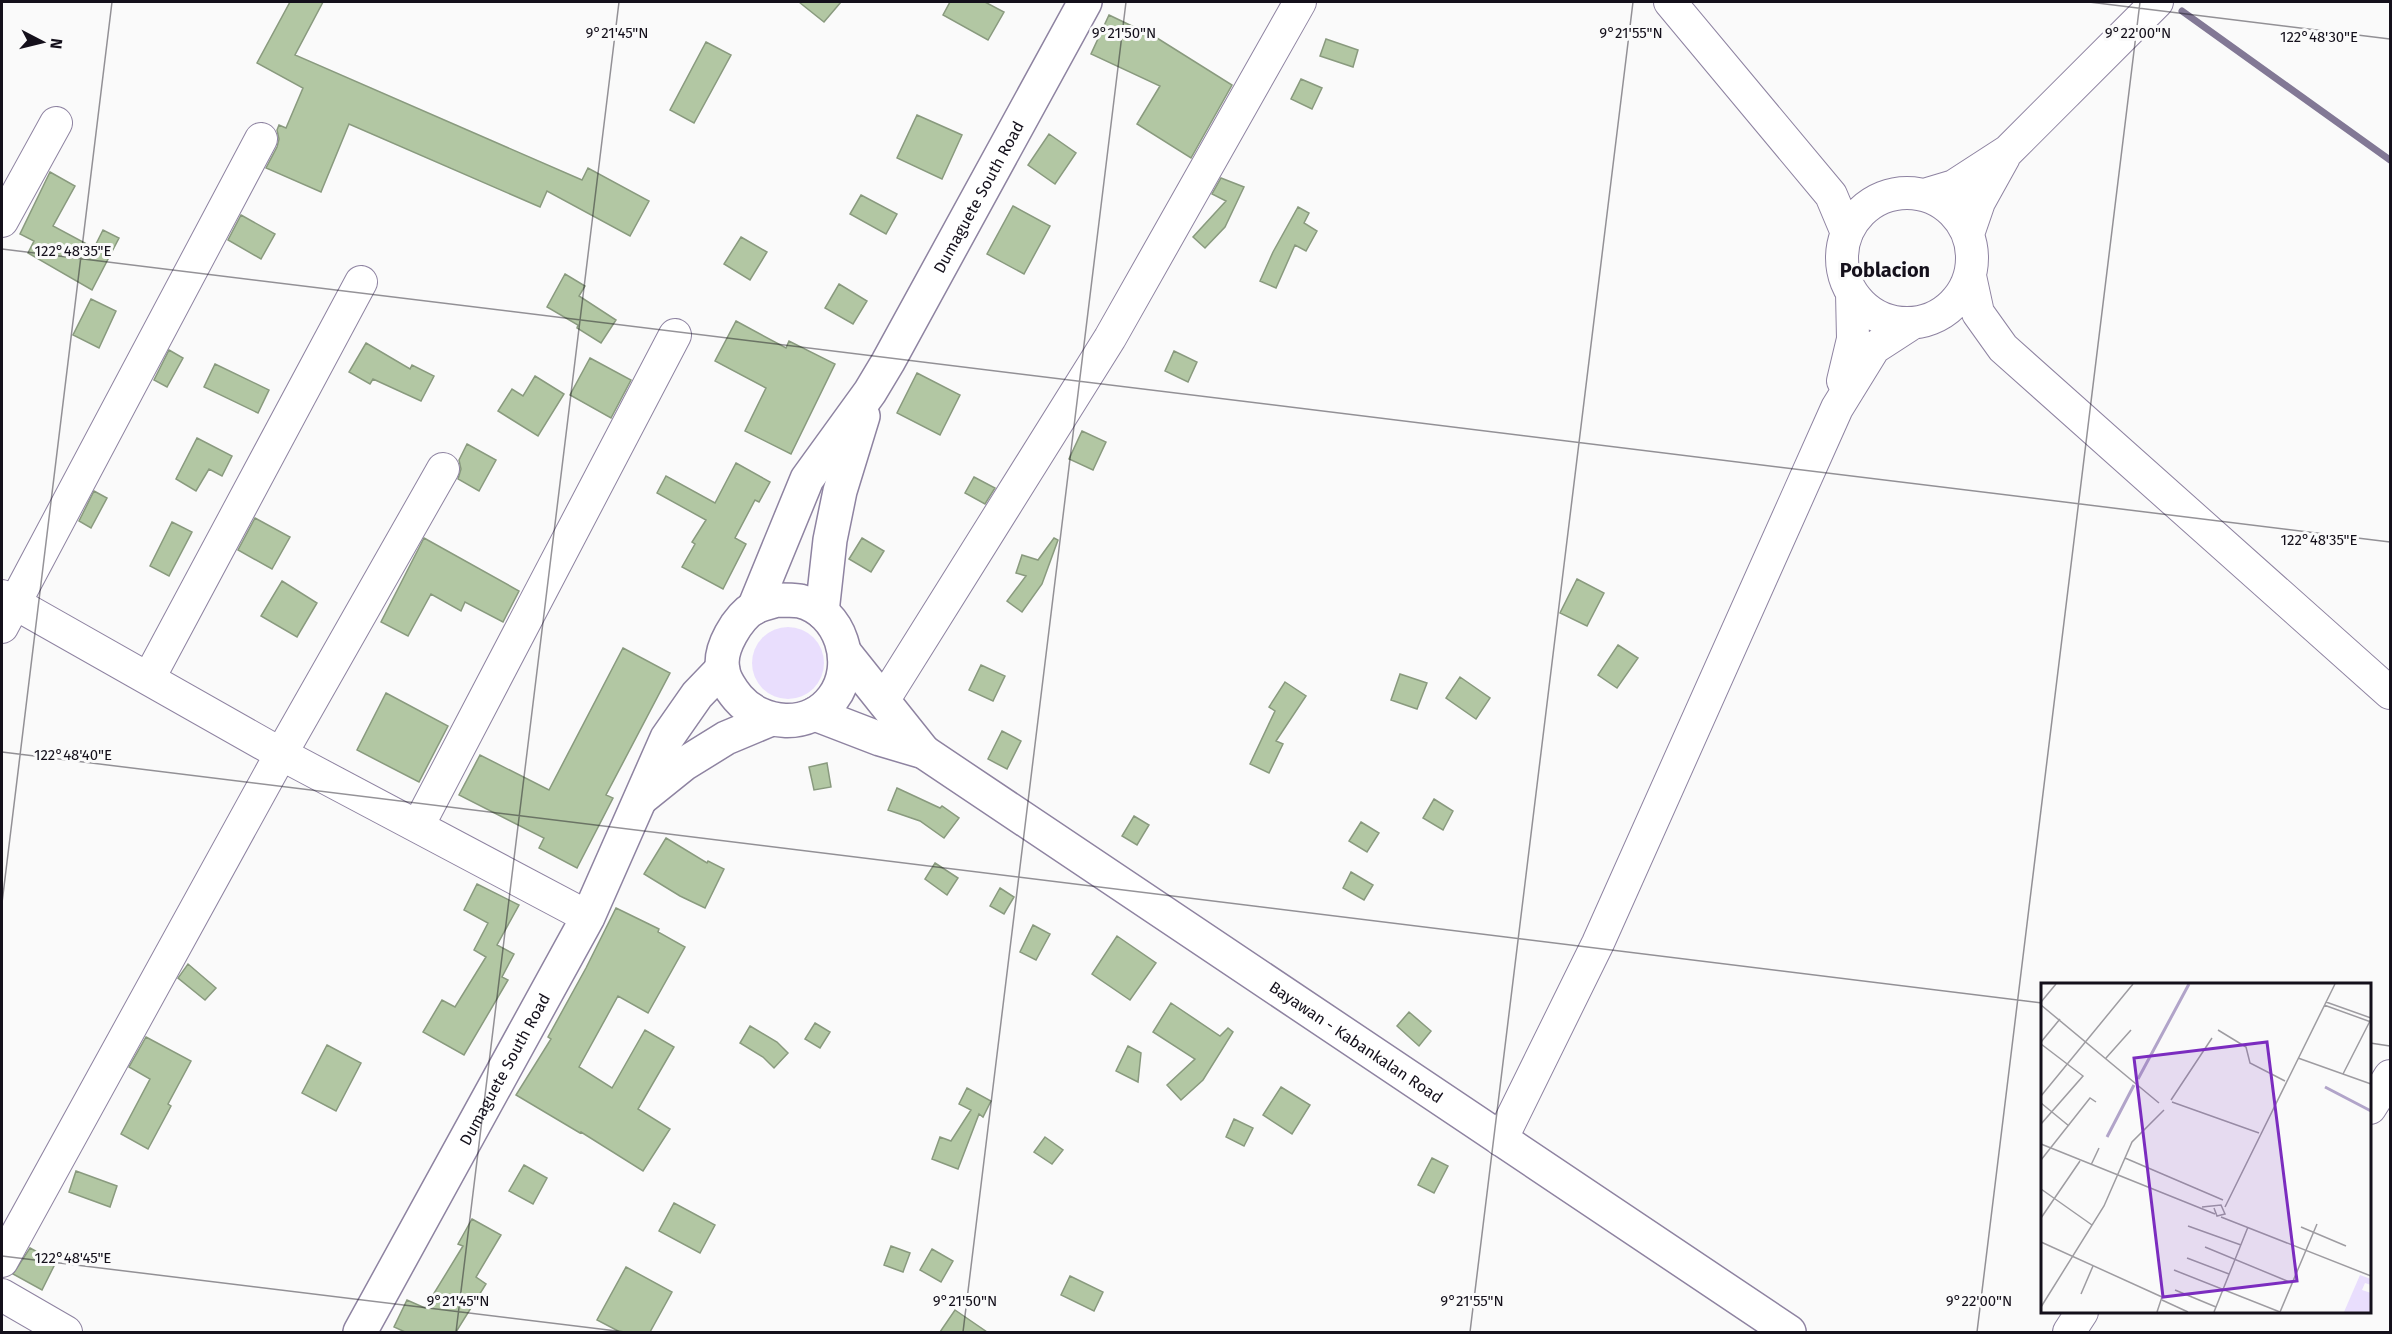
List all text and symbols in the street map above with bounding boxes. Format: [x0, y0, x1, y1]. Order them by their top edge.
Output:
north arrow [12, 12, 72, 72]
text: 9°21'45"N [585, 24, 649, 42]
text: 9°21'50"N [1092, 24, 1156, 42]
text: 9°21'55"N [1599, 24, 1663, 42]
text: 9°22'00"N [2105, 24, 2171, 42]
text: 122°48'30"E [2280, 28, 2358, 46]
text: N [46, 37, 66, 50]
street label: Dumaguete South Road [930, 118, 1028, 277]
text: 122°48'35"E [34, 242, 112, 260]
district label: Poblacion [1840, 258, 1930, 282]
text: 122°48'35"E [2280, 531, 2358, 549]
text: 122°48'40"E [34, 746, 112, 764]
street label: Bayawan - Kabankalan Road [1266, 977, 1446, 1107]
inset map [2041, 983, 2371, 1313]
street label: Dumaguete South Road [456, 990, 554, 1149]
text: 122°48'45"E [35, 1249, 111, 1267]
text: 9°21'45"N [426, 1292, 490, 1310]
text: 9°21'50"N [933, 1292, 997, 1310]
text: 9°21'55"N [1440, 1292, 1504, 1310]
text: 9°22'00"N [1946, 1292, 2012, 1310]

